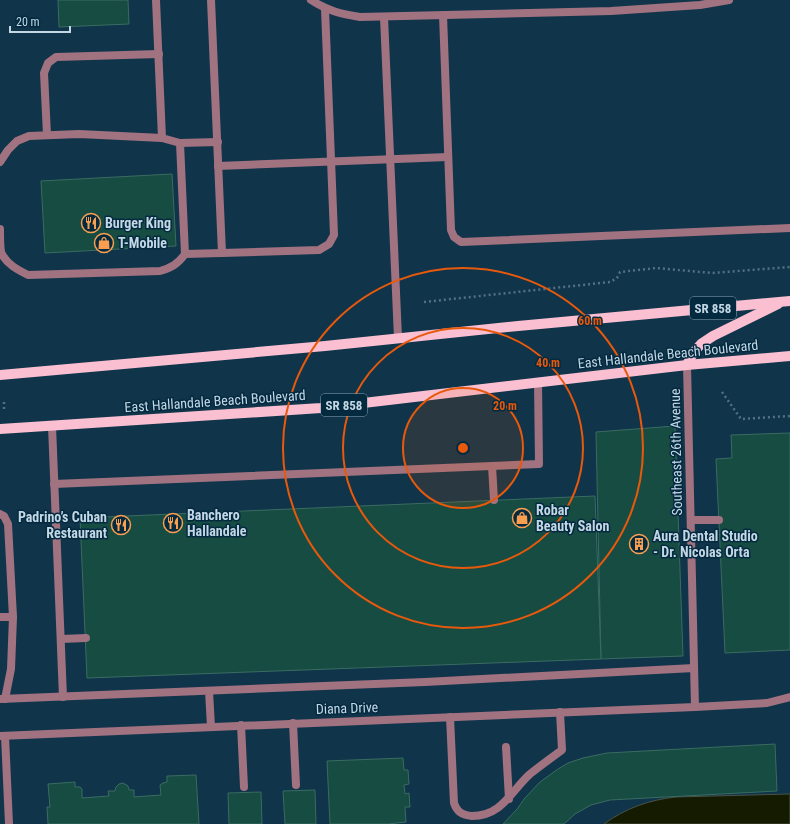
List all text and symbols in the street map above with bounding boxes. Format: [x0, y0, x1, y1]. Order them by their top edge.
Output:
scale bar [10, 8, 70, 34]
text: 20 m [16, 15, 40, 29]
restaurant icon: Burger King [80, 212, 102, 234]
place label: Burger King [105, 215, 171, 231]
shop icon: T-Mobile [93, 232, 115, 254]
place label: T-Mobile [118, 235, 167, 251]
road number: SR 858 [690, 297, 736, 319]
text: 60 m [578, 314, 602, 328]
street label: East Hallandale Beach Boulevard [577, 337, 759, 371]
text: 40 m [536, 356, 560, 370]
street label: East Hallandale Beach Boulevard [124, 387, 306, 415]
street label: Southeast 26th Avenue [667, 388, 685, 516]
road number: SR 858 [321, 394, 367, 416]
text: 20 m [493, 399, 517, 413]
centre of rings [456, 441, 470, 455]
place label: Robar Beauty Salon [536, 502, 609, 534]
place label: Banchero Hallandale [187, 507, 247, 539]
shop icon: Robar Beauty Salon [511, 507, 533, 529]
place label: Padrino’s Cuban Restaurant [18, 509, 107, 541]
restaurant icon: Banchero Hallandale [162, 512, 184, 534]
restaurant icon: Padrino’s Cuban Restaurant [110, 514, 132, 536]
place label: Aura Dental Studio - Dr. Nicolas Orta [653, 528, 758, 560]
building icon: Aura Dental Studio - Dr. Nicolas Orta [628, 533, 650, 555]
street label: Diana Drive [315, 699, 379, 717]

